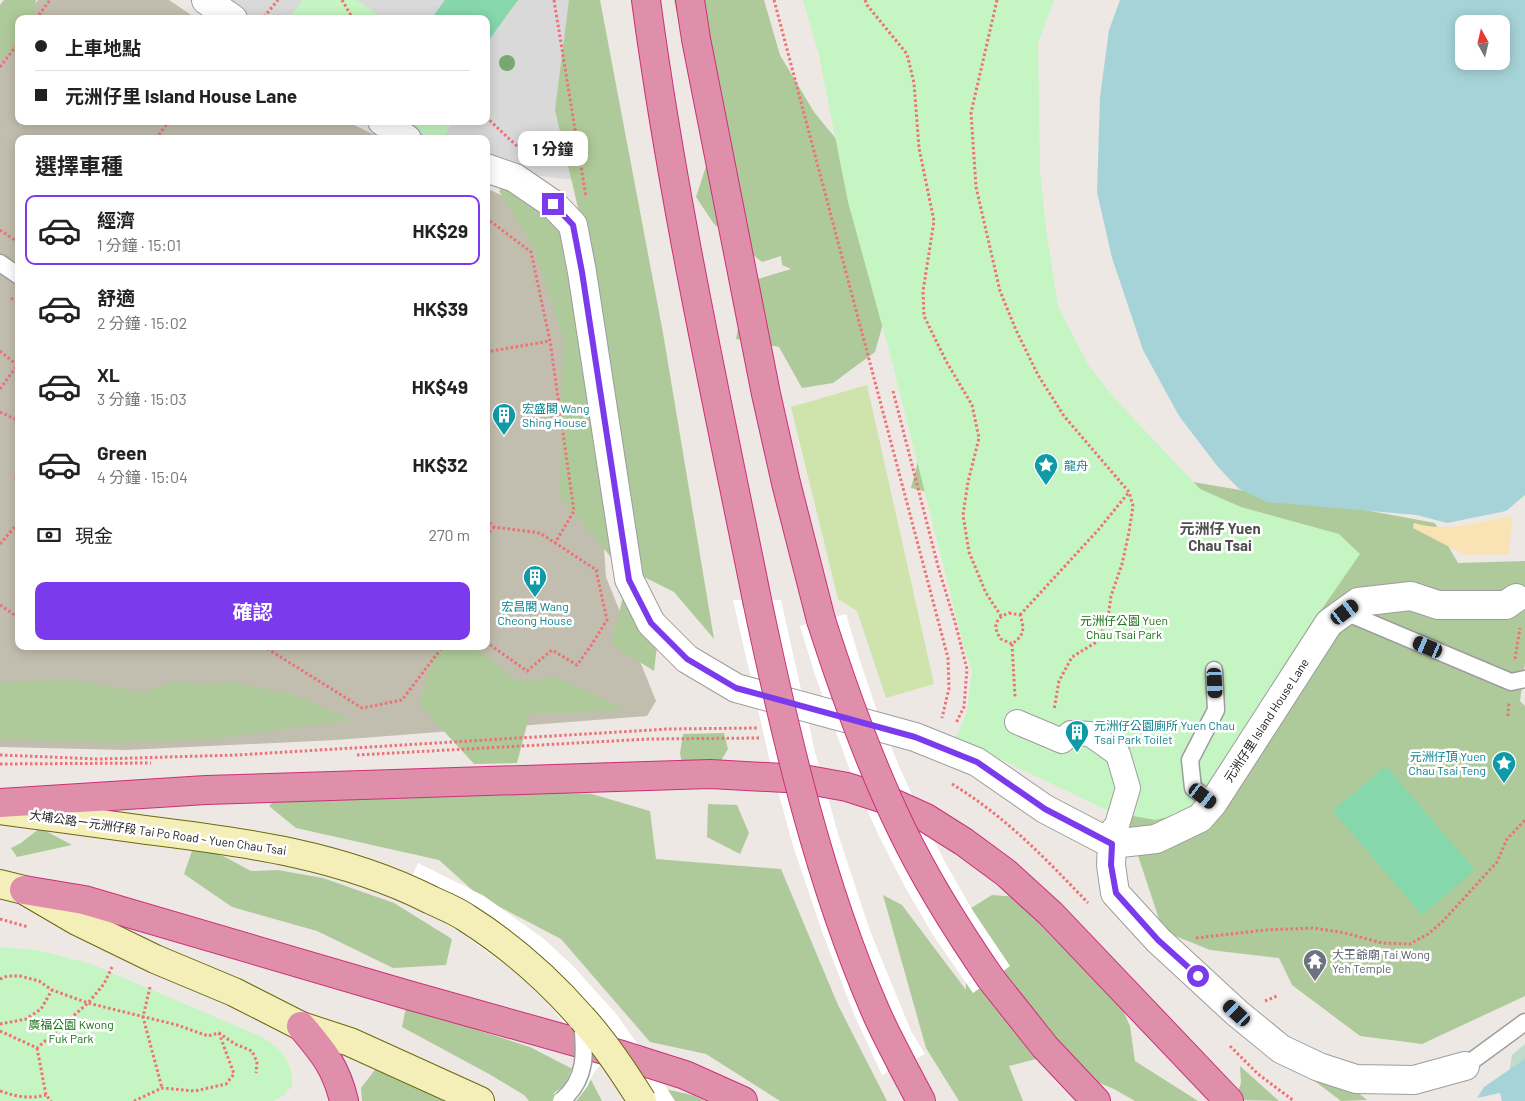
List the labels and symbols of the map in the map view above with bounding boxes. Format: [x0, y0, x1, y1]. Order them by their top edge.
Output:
north arrow [1455, 15, 1510, 70]
callout: 1 分鐘 [518, 132, 588, 166]
route end [542, 193, 564, 215]
place label: 宏盛閣 Wang Shing House [522, 401, 589, 429]
building icon: 宏盛閣 Wang Shing House [491, 402, 517, 436]
place icon: 龍舟 [1033, 452, 1059, 486]
place label: 龍舟 [1064, 458, 1088, 472]
district label: 元洲仔 Yuen Chau Tsai [1179, 519, 1261, 554]
building icon: 宏昌閣 Wang Cheong House [522, 564, 548, 598]
car [1328, 597, 1361, 627]
place label: 宏昌閣 Wang Cheong House [498, 599, 572, 627]
park label: 元洲仔公園 Yuen Chau Tsai Park [1080, 613, 1168, 641]
car [1411, 634, 1444, 660]
street label: 元洲仔里 Island House Lane [1221, 656, 1311, 784]
car [1206, 668, 1223, 698]
place label: 元洲仔公園廁所 Yuen Chau Tsai Park Toilet [1094, 718, 1235, 746]
building icon: 元洲仔公園廁所 Yuen Chau Tsai Park Toilet [1064, 719, 1090, 753]
place label: 元洲仔頂 Yuen Chau Tsai Teng [1408, 749, 1486, 777]
place icon: 元洲仔頂 Yuen Chau Tsai Teng [1491, 750, 1517, 784]
car [1186, 781, 1219, 811]
street label: 大埔公路－元洲仔段 Tai Po Road – Yuen Chau Tsai [29, 807, 287, 857]
place label: 大王爺廟 Tai Wong Yeh Temple [1332, 947, 1430, 975]
temple icon: 大王爺廟 Tai Wong Yeh Temple [1302, 948, 1328, 982]
route start [1187, 965, 1209, 987]
car [1220, 997, 1253, 1029]
park label: 廣福公園 Kwong Fuk Park [28, 1017, 114, 1045]

